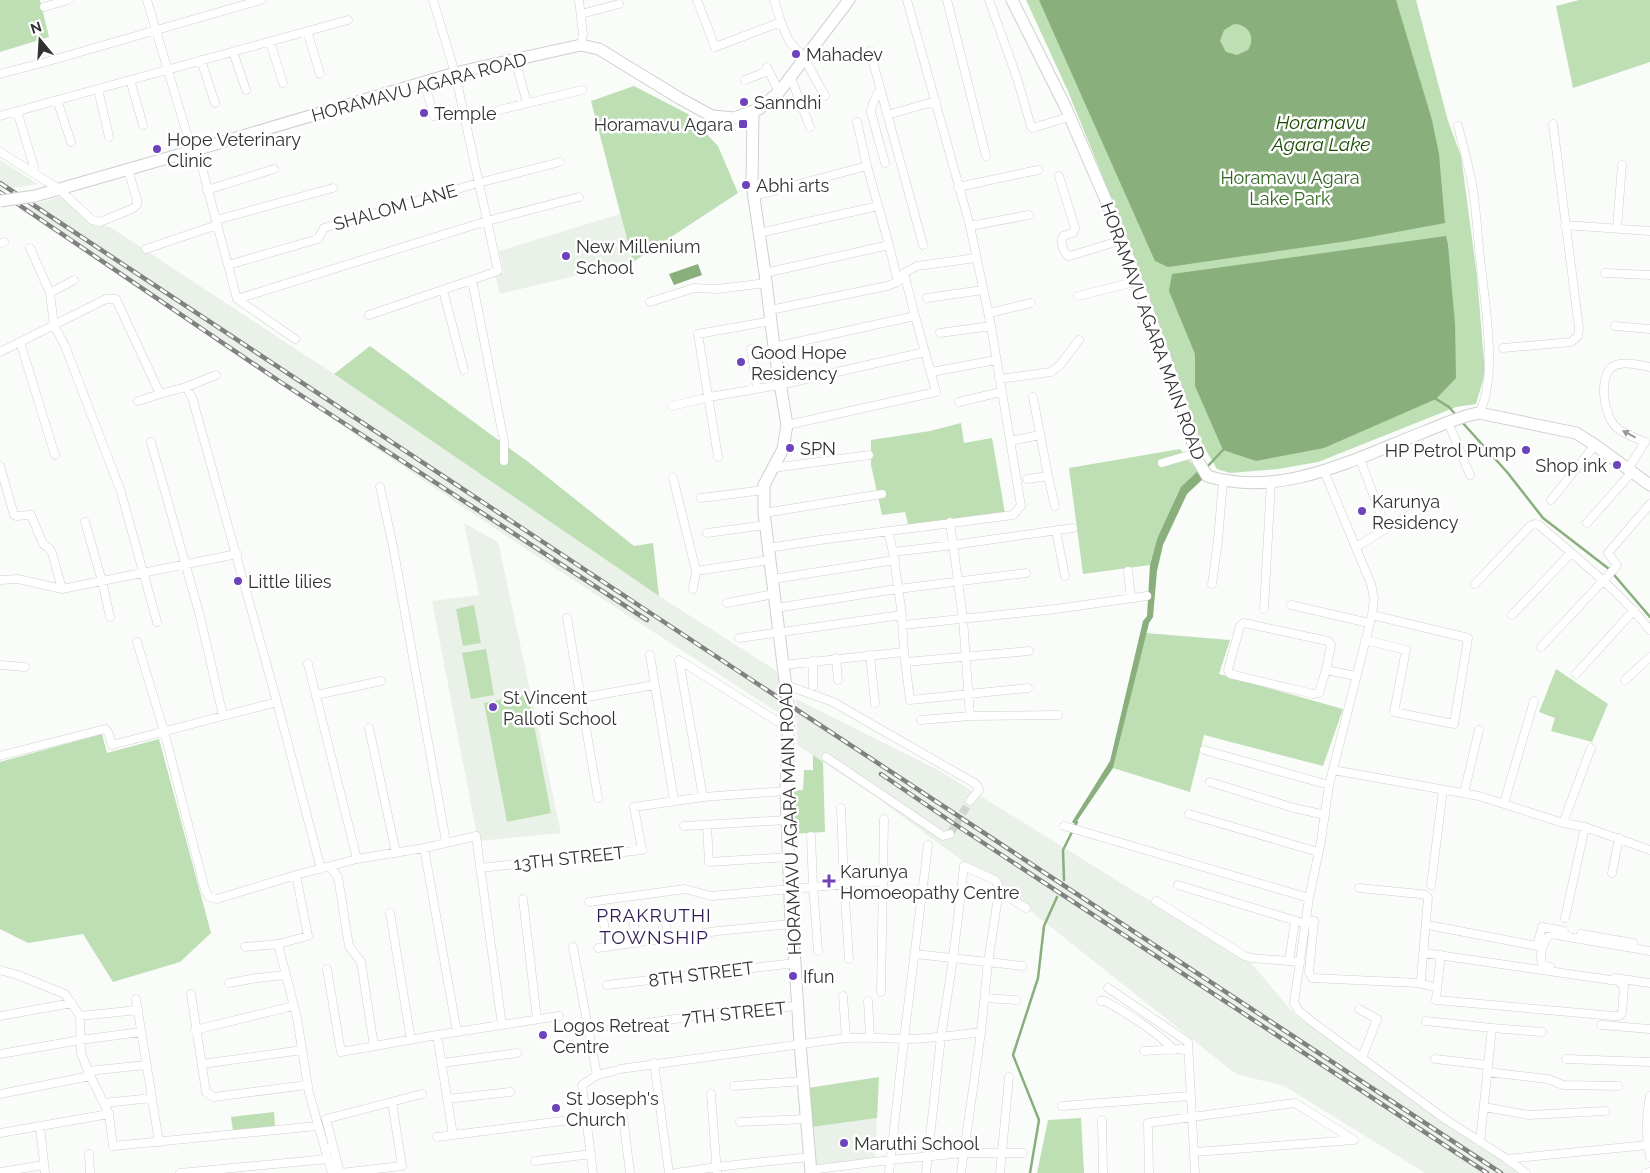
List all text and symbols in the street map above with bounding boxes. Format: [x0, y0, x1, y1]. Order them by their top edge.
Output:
north arrow [15, 15, 65, 65]
text: N [28, 18, 44, 37]
place label: Mahadev [806, 44, 883, 65]
street label: HORAMAVU AGARA ROAD [309, 48, 529, 126]
marker: Mahadev [790, 48, 802, 60]
place label: Sanndhi [754, 92, 821, 113]
marker: Sanndhi [738, 96, 750, 108]
place label: Temple [434, 103, 497, 124]
marker: Temple [418, 107, 430, 119]
water label: Horamavu Agara Lake [1271, 111, 1370, 155]
place label: Horamavu Agara [594, 114, 733, 135]
marker: Horamavu Agara [737, 118, 749, 130]
place label: Hope Veterinary Clinic [167, 129, 301, 171]
marker: Hope Veterinary Clinic [151, 143, 163, 155]
park label: Horamavu Agara Lake Park [1220, 167, 1360, 209]
place label: Abhi arts [756, 175, 829, 196]
street label: SHALOM LANE [331, 179, 459, 235]
marker: Abhi arts [740, 179, 752, 191]
street label: HORAMAVU AGARA MAIN ROAD [1096, 199, 1210, 463]
place label: New Millenium School [576, 236, 701, 278]
marker: New Millenium School [560, 250, 572, 262]
place label: Good Hope Residency [751, 342, 847, 384]
marker: Good Hope Residency [735, 356, 747, 368]
one-way arrow [1622, 430, 1636, 438]
place label: SPN [800, 438, 836, 459]
place label: HP Petrol Pump [1385, 440, 1516, 461]
marker: SPN [784, 442, 796, 454]
marker: HP Petrol Pump [1520, 444, 1532, 456]
place label: Shop ink [1535, 455, 1607, 476]
marker: Shop ink [1611, 459, 1623, 471]
place label: Karunya Residency [1372, 491, 1459, 533]
marker: Karunya Residency [1356, 505, 1368, 517]
place label: Little lilies [248, 571, 332, 592]
marker: Little lilies [232, 575, 244, 587]
street label: HORAMAVU AGARA MAIN ROAD [775, 682, 805, 956]
place label: St Vincent Palloti School [503, 687, 617, 729]
marker: St Vincent Palloti School [487, 701, 499, 713]
street label: 13TH STREET [512, 842, 626, 874]
place label: Karunya Homoeopathy Centre [840, 861, 1020, 903]
marker: Karunya Homoeopathy Centre [822, 874, 836, 888]
district label: PRAKRUTHI TOWNSHIP [596, 904, 712, 948]
street label: 8TH STREET [647, 957, 755, 991]
place label: Ifun [803, 966, 834, 987]
marker: Ifun [787, 970, 799, 982]
street label: 7TH STREET [681, 997, 787, 1029]
place label: Logos Retreat Centre [553, 1015, 669, 1057]
marker: Logos Retreat Centre [537, 1029, 549, 1041]
place label: St Joseph's Church [566, 1088, 659, 1130]
marker: St Joseph's Church [550, 1102, 562, 1114]
place label: Maruthi School [854, 1133, 979, 1154]
marker: Maruthi School [838, 1137, 850, 1149]

